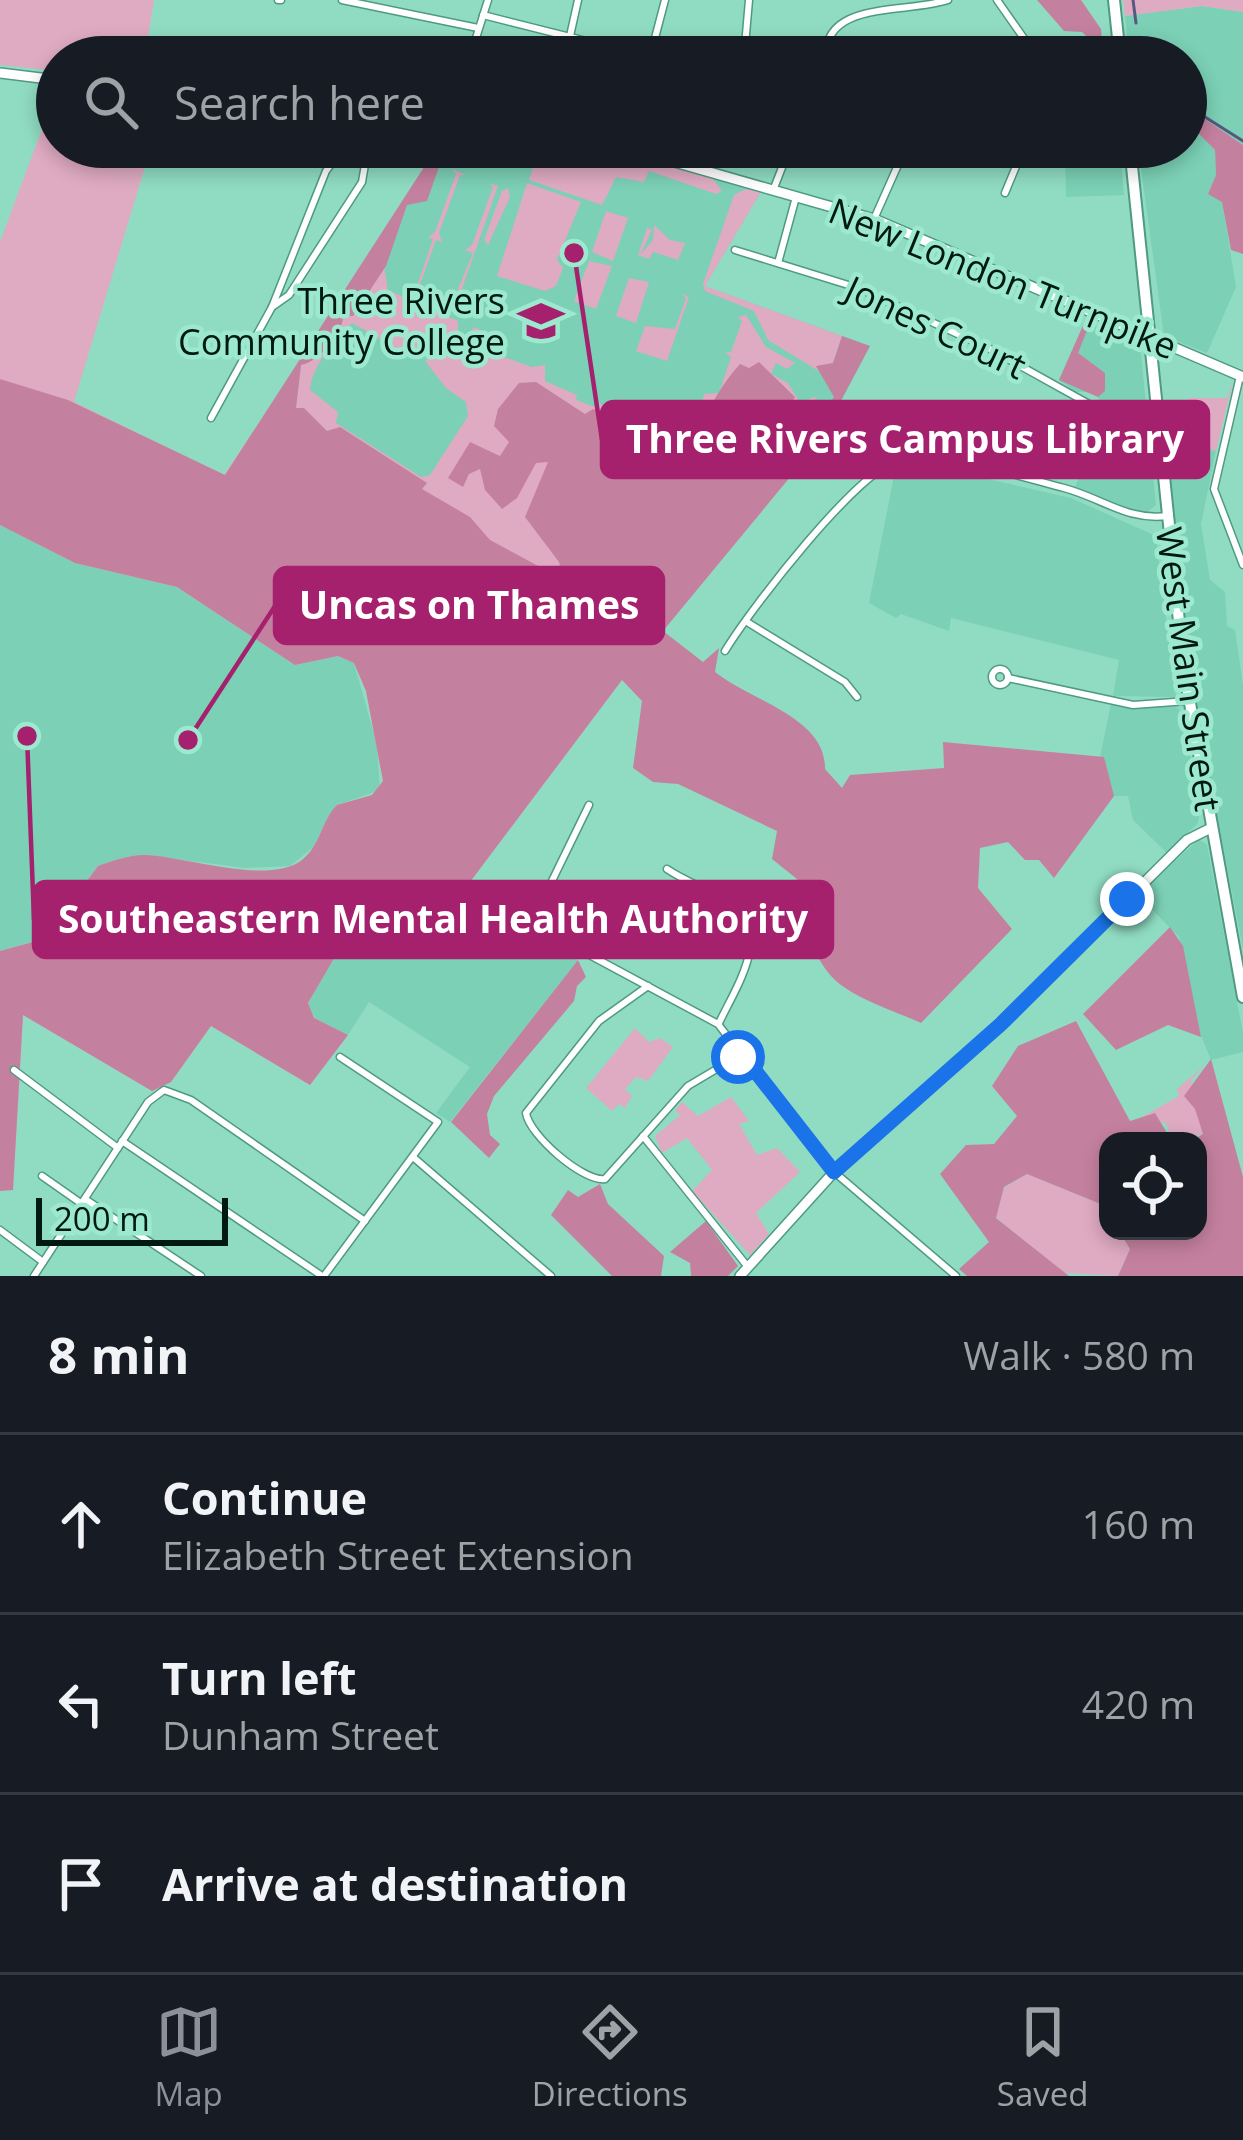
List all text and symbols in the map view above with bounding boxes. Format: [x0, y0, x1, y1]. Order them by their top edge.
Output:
search box [36, 36, 1207, 168]
icon: search [78, 69, 144, 135]
text: Search here [174, 72, 425, 133]
street label: New London Turnpike [822, 186, 1184, 370]
street label: Jones Court [835, 263, 1034, 390]
place label: Three Rivers Community College [178, 276, 505, 366]
school or university icon: Three Rivers Community College [516, 296, 566, 346]
callout: Three Rivers Campus Library [602, 402, 1208, 477]
text: Three Rivers Campus Library [626, 411, 1185, 464]
street label: West Main Street [1145, 524, 1233, 814]
callout: Uncas on Thames [275, 568, 663, 643]
text: Uncas on Thames [299, 577, 639, 630]
route end [1100, 872, 1154, 926]
callout: Southeastern Mental Health Authority [34, 882, 832, 957]
text: Southeastern Mental Health Authority [58, 891, 809, 944]
route start [711, 1030, 765, 1084]
map controls [1099, 1132, 1207, 1240]
button: locate [1099, 1132, 1207, 1240]
scale bar [36, 1192, 228, 1245]
text: 200 m [54, 1196, 150, 1241]
text: 8 min [48, 1319, 190, 1389]
text: Walk · 580 m [963, 1328, 1195, 1381]
text: Continue [162, 1467, 367, 1528]
icon: ahead [48, 1491, 114, 1557]
text: 160 m [1082, 1497, 1195, 1550]
text: Elizabeth Street Extension [162, 1528, 634, 1581]
text: Turn left [162, 1647, 357, 1708]
icon: left [48, 1671, 114, 1737]
text: 420 m [1082, 1677, 1195, 1730]
text: Dunham Street [162, 1708, 439, 1761]
icon: arrive [48, 1851, 114, 1917]
text: Arrive at destination [162, 1853, 628, 1914]
tab: Map [155, 1999, 223, 2116]
tab: Directions [532, 1999, 688, 2116]
tab: Saved [997, 1999, 1088, 2116]

